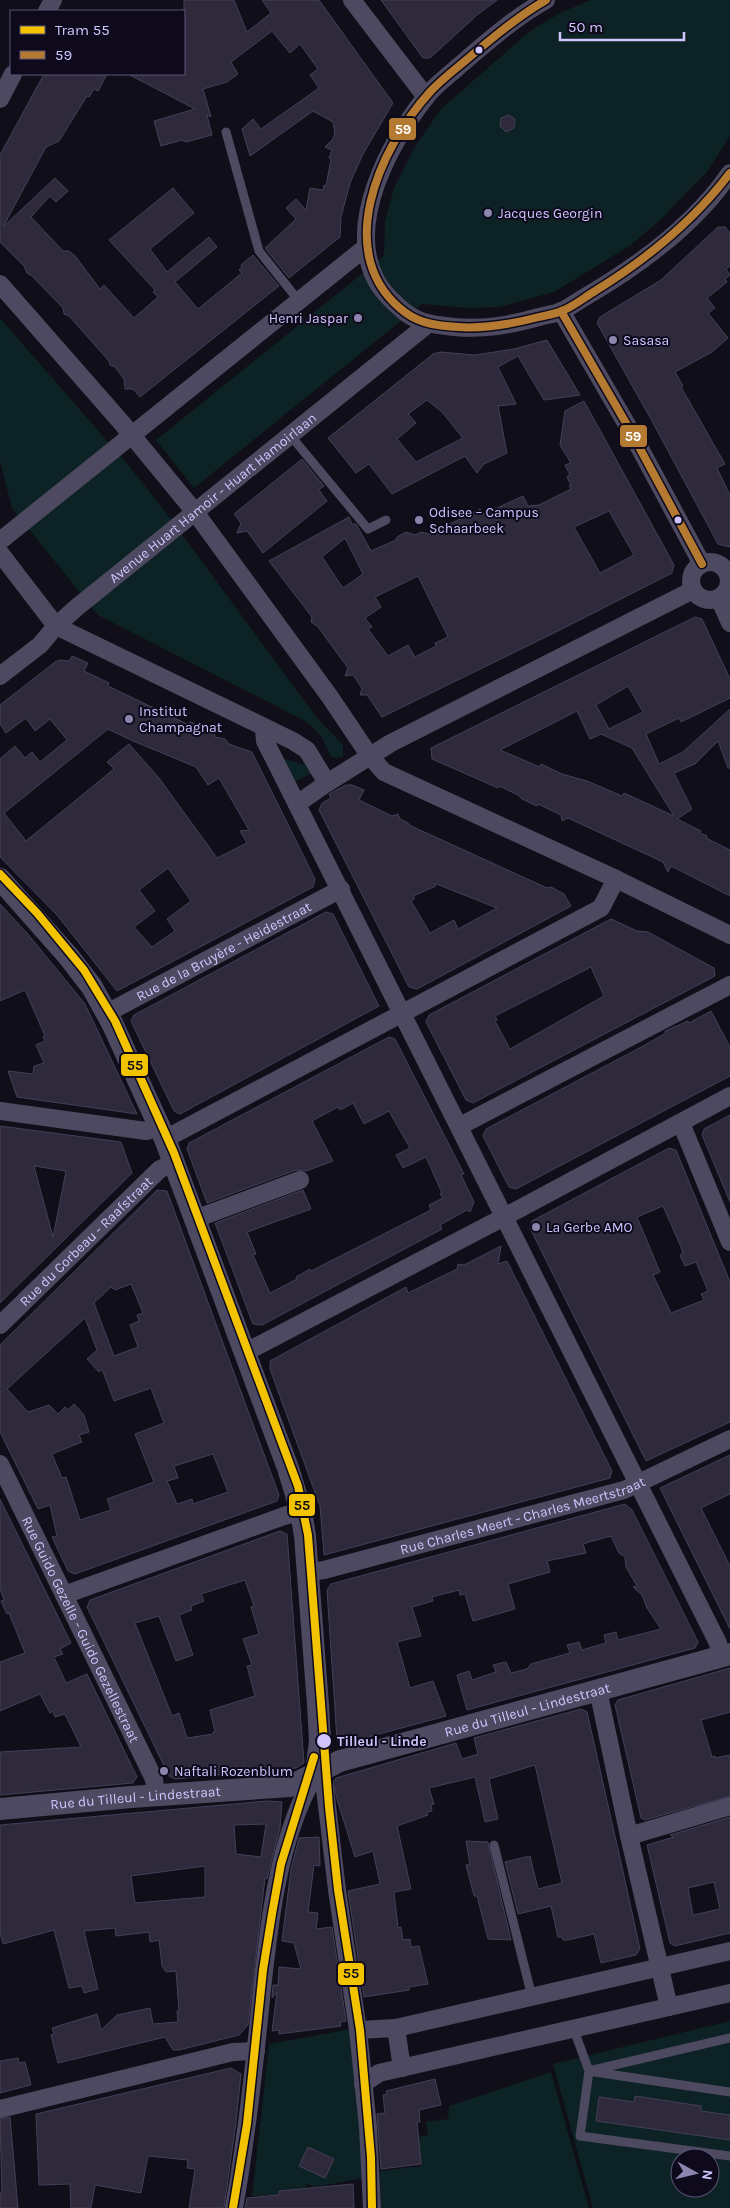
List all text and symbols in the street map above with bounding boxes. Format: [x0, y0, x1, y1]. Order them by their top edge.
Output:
legend [10, 10, 185, 75]
scale bar [560, 10, 684, 42]
text: 50 m [568, 18, 603, 36]
text: Tram 55 [55, 21, 110, 39]
unlabelled marker [474, 45, 484, 55]
text: 59 [55, 46, 72, 64]
line badge: 59 [388, 117, 417, 141]
text: 59 [395, 121, 411, 138]
place label: Jacques Georgin [498, 205, 602, 222]
marker: Jacques Georgin [482, 207, 494, 219]
place label: Henri Jaspar [269, 310, 349, 327]
marker: Henri Jaspar [352, 312, 364, 324]
place label: Sasasa [623, 332, 669, 349]
marker: Sasasa [607, 334, 619, 346]
street label: Avenue Huart Hamoir - Huart Hamoirlaan [106, 409, 320, 587]
line badge: 59 [619, 424, 648, 448]
text: 59 [625, 428, 641, 445]
place label: Odisee – Campus Schaarbeek [429, 504, 539, 537]
marker: Odisee – Campus Schaarbeek [413, 514, 425, 526]
unlabelled marker [673, 515, 683, 525]
place label: Institut Champagnat [139, 703, 222, 736]
marker: Institut Champagnat [123, 713, 135, 725]
street label: Rue de la Bruyère - Heidestraat [133, 898, 314, 1005]
line badge: 55 [120, 1053, 149, 1077]
text: 55 [127, 1057, 143, 1074]
street label: Rue du Corbeau - Raafstraat [16, 1173, 156, 1310]
place label: La Gerbe AMO [546, 1219, 633, 1236]
marker: La Gerbe AMO [530, 1221, 542, 1233]
street label: Rue Charles Meert - Charles Meertstraat [398, 1473, 648, 1558]
line badge: 55 [288, 1493, 316, 1517]
text: 55 [294, 1497, 310, 1514]
street label: Rue Guido Gezelle - Guido Gezellestraat [18, 1514, 143, 1745]
street label: Rue du Tilleul - Lindestraat [443, 1679, 612, 1741]
marker: Tilleul - Linde [315, 1732, 333, 1750]
place label: Tilleul - Linde [337, 1733, 427, 1750]
place label: Naftali Rozenblum [174, 1763, 293, 1780]
marker: Naftali Rozenblum [158, 1765, 170, 1777]
street label: Rue du Tilleul - Lindestraat [50, 1783, 221, 1813]
line badge: 55 [337, 1962, 365, 1986]
text: 55 [343, 1965, 359, 1982]
north arrow [670, 2148, 720, 2198]
text: N [698, 2169, 716, 2181]

